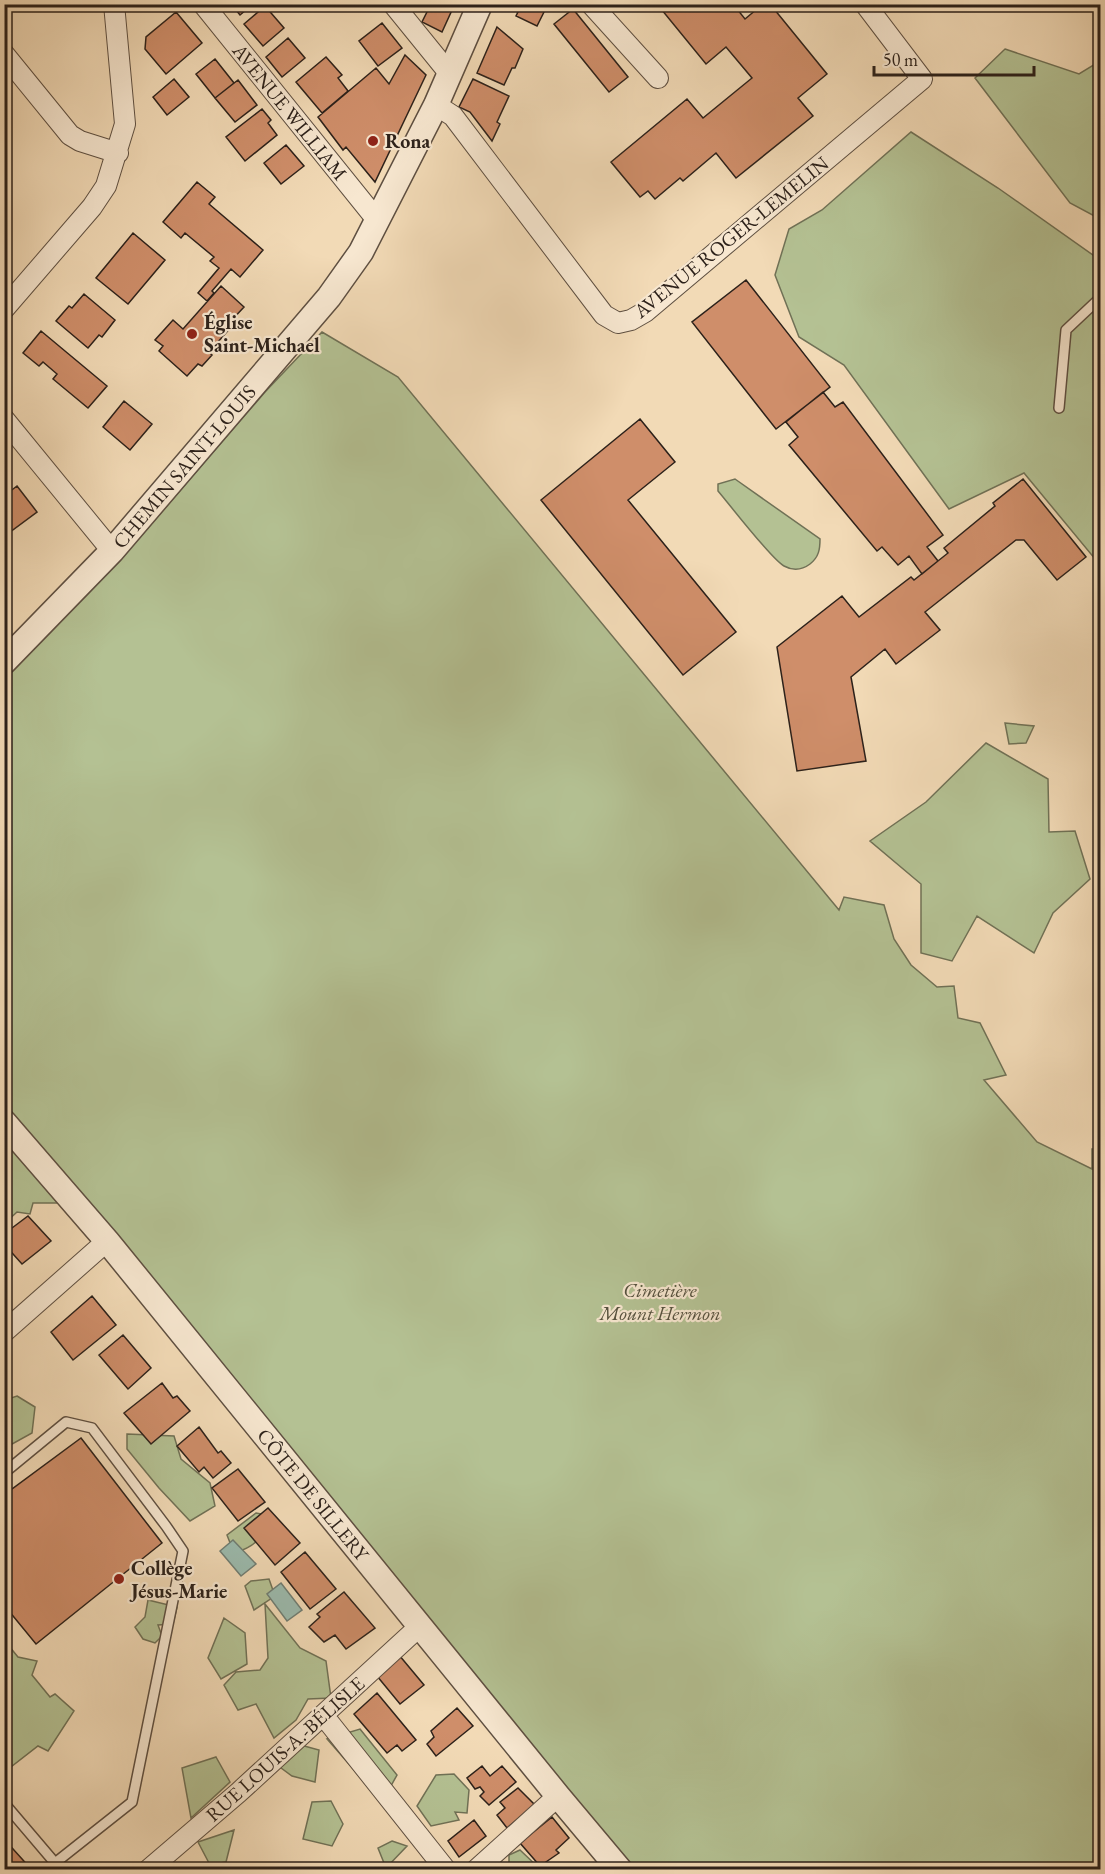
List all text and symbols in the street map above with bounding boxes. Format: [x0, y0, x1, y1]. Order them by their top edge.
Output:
street label: AVENUE WILLIAM [226, 37, 353, 186]
scale bar [874, 39, 1034, 77]
text: 50 m [883, 48, 918, 71]
place label: Rona [385, 128, 431, 154]
marker: Rona [366, 134, 380, 148]
street label: AVENUE ROGER-LEMELIN [627, 150, 834, 324]
place label: Église Saint-Michael [204, 309, 320, 358]
marker: Église Saint-Michael [185, 327, 199, 341]
street label: CHEMIN SAINT-LOUIS [107, 379, 262, 554]
park label: Cimetière Mount Hermon [598, 1277, 721, 1326]
street label: CÔTE DE SILLERY [251, 1423, 375, 1567]
place label: Collège Jésus-Marie [129, 1555, 227, 1604]
marker: Collège Jésus-Marie [112, 1572, 126, 1586]
street label: RUE LOUIS-A.-BÉLISLE [200, 1671, 370, 1827]

